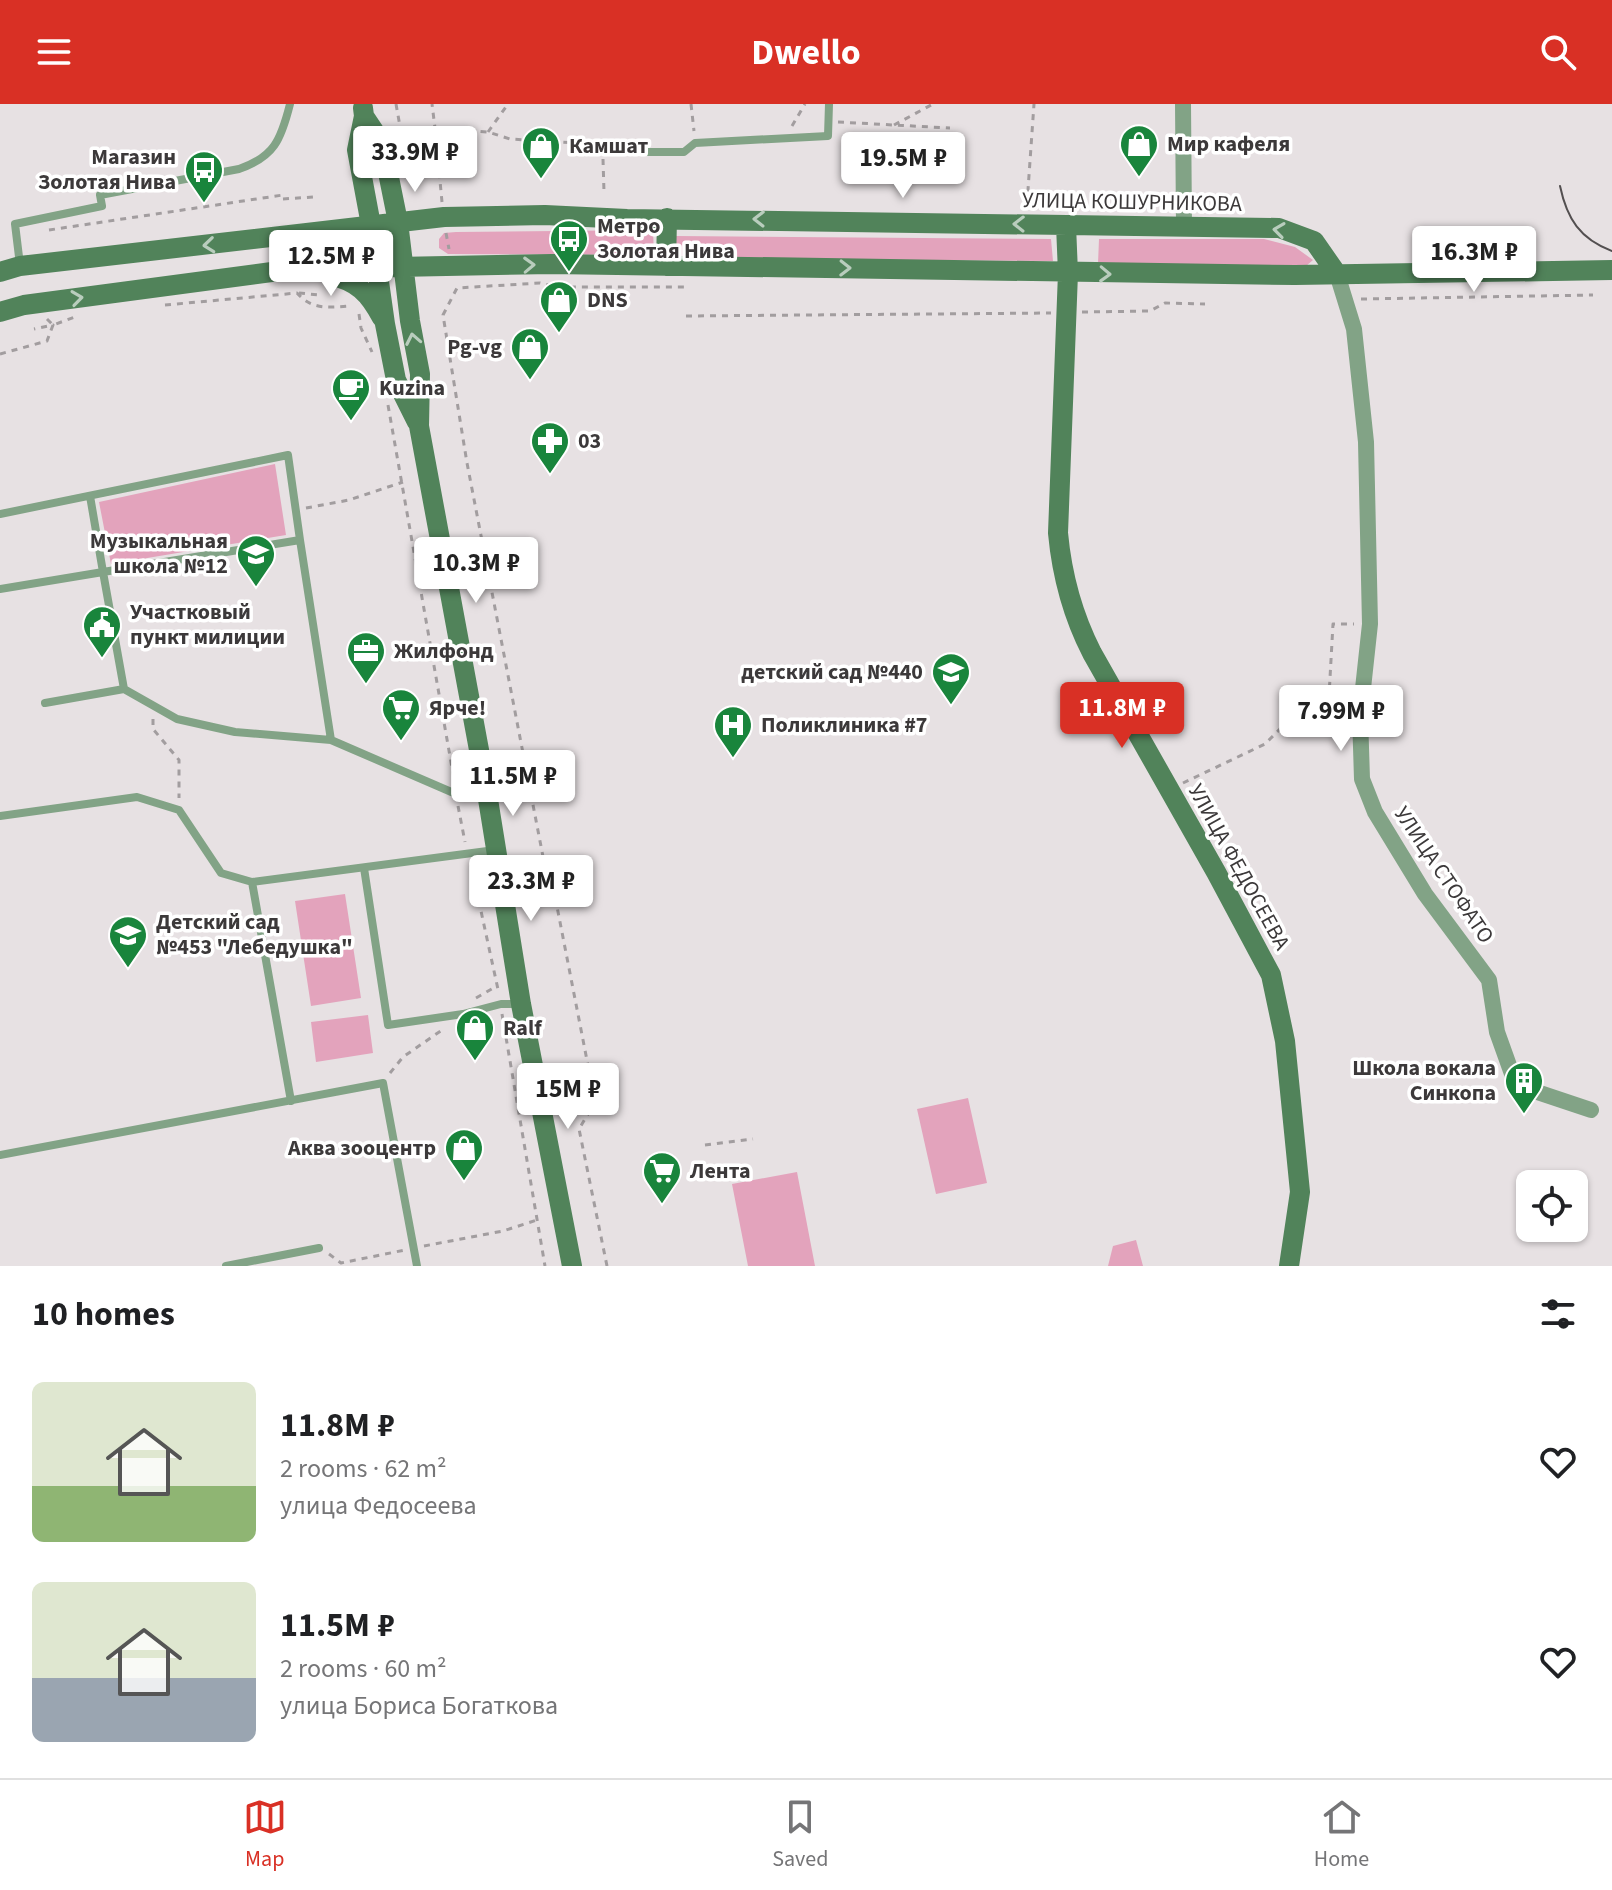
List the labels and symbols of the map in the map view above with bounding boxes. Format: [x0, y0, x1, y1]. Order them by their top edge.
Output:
shop icon: Мир кафеля [1118, 123, 1160, 178]
shop icon: Камшат [520, 125, 562, 180]
pin: 33.9M ₽ [341, 126, 489, 194]
place label: Мир кафеля [1167, 128, 1290, 160]
place label: Камшат [569, 130, 648, 162]
pin: 19.5M ₽ [829, 132, 977, 200]
place label: Магазин Золотая Нива [38, 141, 176, 198]
bus stop icon: Магазин Золотая Нива [183, 149, 225, 204]
street label: УЛИЦА КОШУРНИКОВА [1022, 184, 1242, 220]
place label: Метро Золотая Нива [597, 210, 735, 267]
one-way arrow [752, 211, 765, 228]
one-way arrow [1012, 215, 1025, 233]
bus stop icon: Метро Золотая Нива [548, 218, 590, 273]
one-way arrow [1272, 222, 1285, 239]
pin: 16.3M ₽ [1400, 226, 1548, 294]
pin: 12.5M ₽ [257, 230, 405, 298]
one-way arrow [202, 237, 215, 254]
one-way arrow [523, 256, 536, 273]
one-way arrow [839, 260, 852, 277]
one-way arrow [1099, 265, 1112, 282]
shop icon: DNS [538, 279, 580, 334]
place label: DNS [587, 284, 628, 316]
one-way arrow [70, 290, 84, 307]
shop icon: Pg-vg [509, 326, 551, 381]
place label: Pg-vg [447, 331, 502, 363]
one-way arrow [406, 332, 423, 346]
cafe icon: Kuzina [330, 367, 372, 422]
place label: Kuzina [379, 372, 445, 404]
pharmacy icon: 03 [529, 420, 571, 475]
place label: 03 [578, 425, 601, 457]
place label: Музыкальная школа №12 [90, 525, 228, 582]
school or university icon: Музыкальная школа №12 [235, 533, 277, 588]
pin: 10.3M ₽ [402, 537, 550, 605]
place label: Участковый пункт милиции [130, 596, 285, 653]
public building icon: Участковый пункт милиции [81, 604, 123, 659]
office icon: Жилфонд [345, 630, 387, 685]
place label: Жилфонд [394, 635, 494, 667]
school or university icon: детский сад №440 [930, 651, 972, 706]
place label: детский сад №440 [741, 656, 923, 688]
pin: 11.8M ₽ [1048, 682, 1196, 750]
pin: 7.99M ₽ [1267, 685, 1415, 753]
supermarket icon: Ярче! [380, 687, 422, 742]
place label: Ярче! [429, 692, 486, 724]
hospital icon: Поликлиника #7 [712, 704, 754, 759]
place label: Поликлиника #7 [761, 709, 927, 741]
pin: 11.5M ₽ [439, 750, 587, 818]
street label: УЛИЦА ФЕДОСЕЕВА [1180, 778, 1298, 956]
street label: УЛИЦА СТОФАТО [1386, 800, 1502, 950]
pin: 23.3M ₽ [457, 855, 605, 923]
place label: Детский сад №453 "Лебедушка" [156, 906, 353, 963]
school or university icon: Детский сад №453 "Лебедушка" [107, 914, 149, 969]
shop icon: Ralf [454, 1007, 496, 1062]
place label: Ralf [503, 1012, 543, 1044]
place label: Школа вокала Синкопа [1352, 1052, 1496, 1109]
building icon: Школа вокала Синкопа [1503, 1060, 1545, 1115]
pin: 15M ₽ [512, 1063, 624, 1131]
shop icon: Аква зооцентр [443, 1127, 485, 1182]
place label: Аква зооцентр [287, 1132, 436, 1164]
supermarket icon: Лента [641, 1150, 683, 1205]
place label: Лента [689, 1155, 751, 1187]

